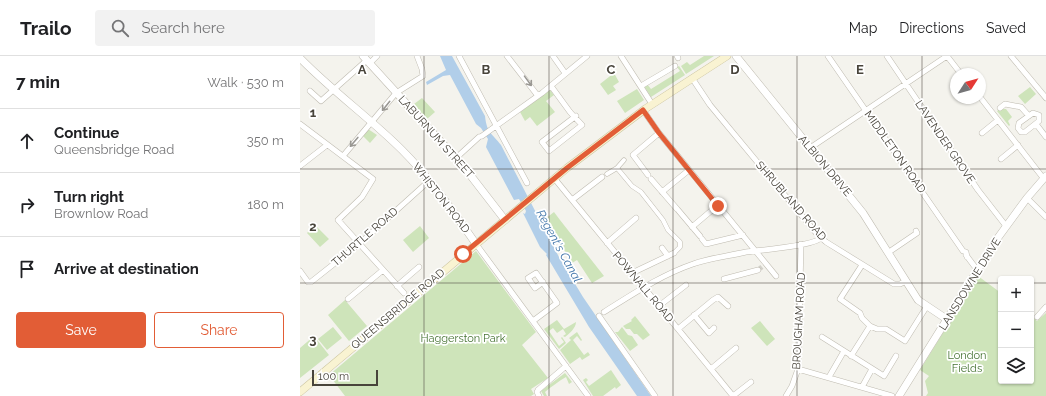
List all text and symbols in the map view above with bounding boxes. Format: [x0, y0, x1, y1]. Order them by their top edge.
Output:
search box [95, 10, 375, 46]
text: Trailo [20, 17, 71, 39]
icon: search [109, 17, 131, 39]
text: Search here [141, 19, 225, 37]
text: Map [849, 20, 877, 36]
text: Directions [899, 20, 964, 36]
text: Saved [986, 20, 1026, 36]
text: A [358, 62, 367, 77]
text: B [482, 62, 491, 77]
text: C [607, 62, 616, 77]
text: D [730, 62, 740, 77]
text: E [856, 62, 864, 77]
north arrow [950, 68, 986, 104]
text: 7 min [16, 72, 60, 92]
text: Walk · 530 m [207, 75, 284, 90]
one-way arrow [524, 75, 532, 86]
street label: LABURNUM STREET [396, 93, 477, 181]
street label: LAVENDER GROVE [912, 98, 978, 186]
one-way arrow [382, 100, 391, 111]
text: 1 [310, 105, 317, 120]
street label: MIDDLETON ROAD [862, 108, 928, 196]
text: Continue [54, 124, 119, 142]
icon: ahead [16, 130, 38, 152]
text: 350 m [247, 133, 284, 148]
street label: ALBION DRIVE [796, 133, 854, 199]
one-way arrow [350, 137, 359, 148]
text: Queensbridge Road [54, 142, 174, 157]
street label: SHRUBLAND ROAD [753, 159, 829, 244]
street label: WHISTON ROAD [410, 160, 473, 236]
text: Turn right [54, 188, 124, 206]
icon: right [16, 194, 38, 216]
text: 180 m [248, 197, 284, 212]
route end [709, 197, 727, 215]
street label: THURTLE ROAD [329, 205, 401, 269]
text: Brownlow Road [54, 206, 148, 221]
water label: Regent's Canal [533, 207, 585, 285]
text: 2 [309, 219, 317, 234]
street label: LANSDOWNE DRIVE [936, 235, 1004, 333]
route start [454, 245, 472, 263]
street label: POWNALL ROAD [610, 249, 676, 325]
icon: arrive [16, 258, 38, 280]
text: Arrive at destination [54, 260, 199, 278]
street label: QUEENSBRIDGE ROAD [349, 266, 447, 352]
street label: BROUGHAM ROAD [790, 272, 808, 370]
map controls [998, 276, 1034, 384]
button: + [998, 276, 1034, 312]
button: Save [16, 312, 146, 348]
button: Share [154, 312, 284, 348]
button: − [998, 312, 1034, 348]
text: 3 [309, 332, 317, 347]
park label: Haggerston Park [420, 332, 506, 345]
button: layers [998, 348, 1034, 384]
park label: London Fields [947, 349, 987, 375]
scale bar [312, 368, 378, 387]
text: 100 m [318, 370, 349, 383]

